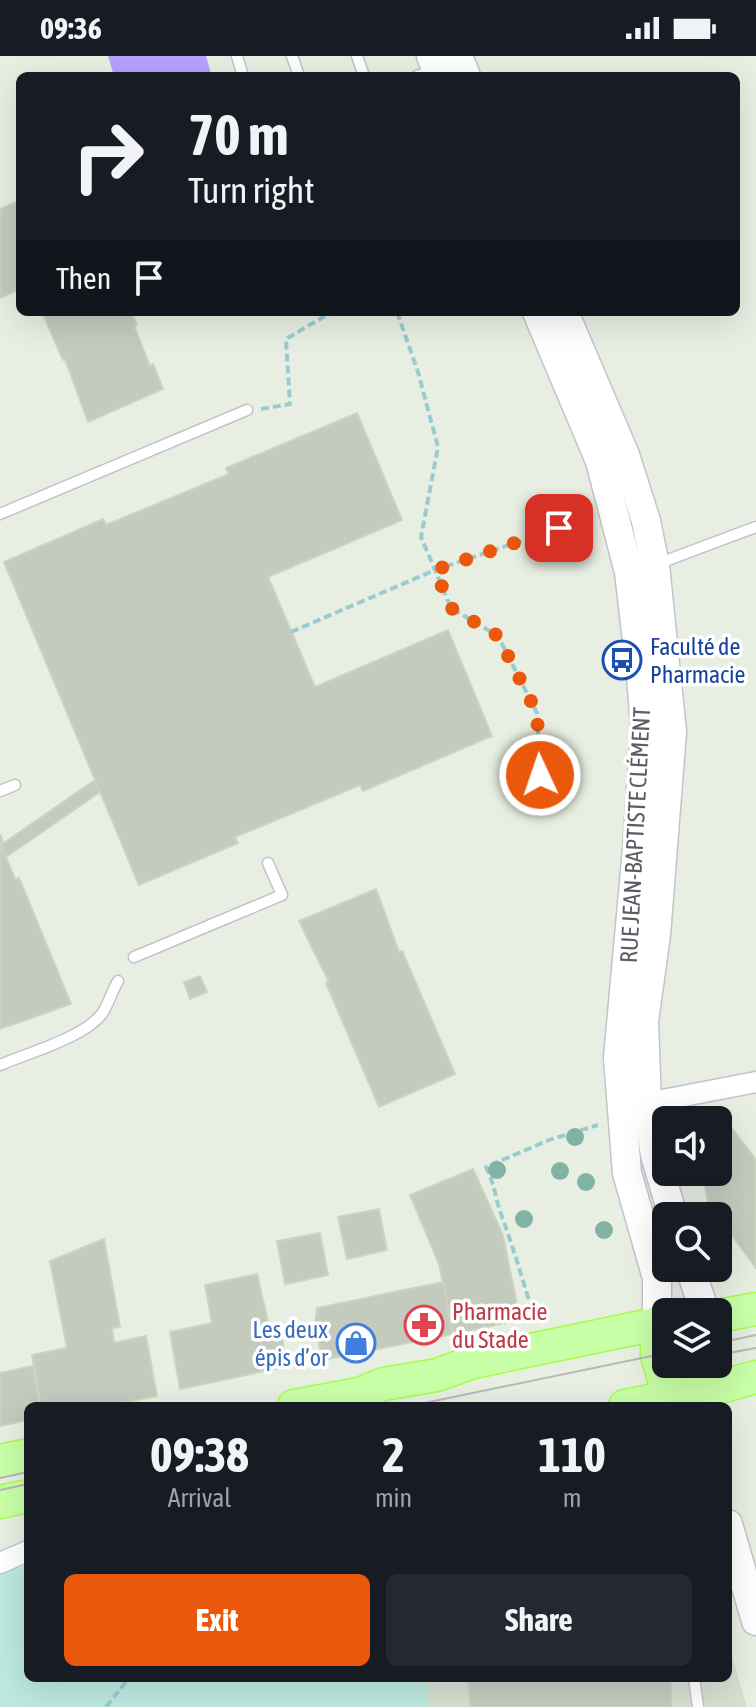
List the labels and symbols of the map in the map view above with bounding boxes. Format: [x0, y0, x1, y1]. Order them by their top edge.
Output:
pin [525, 494, 593, 562]
place label: Faculté de Pharmacie [650, 633, 745, 688]
bus stop icon: Faculté de Pharmacie [601, 639, 643, 681]
street label: RUE JEAN-BAPTISTE CLÉMENT [615, 706, 655, 964]
position arrow [498, 733, 582, 817]
place label: Pharmacie du Stade [452, 1298, 547, 1353]
pharmacy icon: Pharmacie du Stade [403, 1304, 445, 1346]
place label: Les deux épis d’or [252, 1316, 329, 1371]
shop icon: Les deux épis d’or [335, 1322, 377, 1364]

